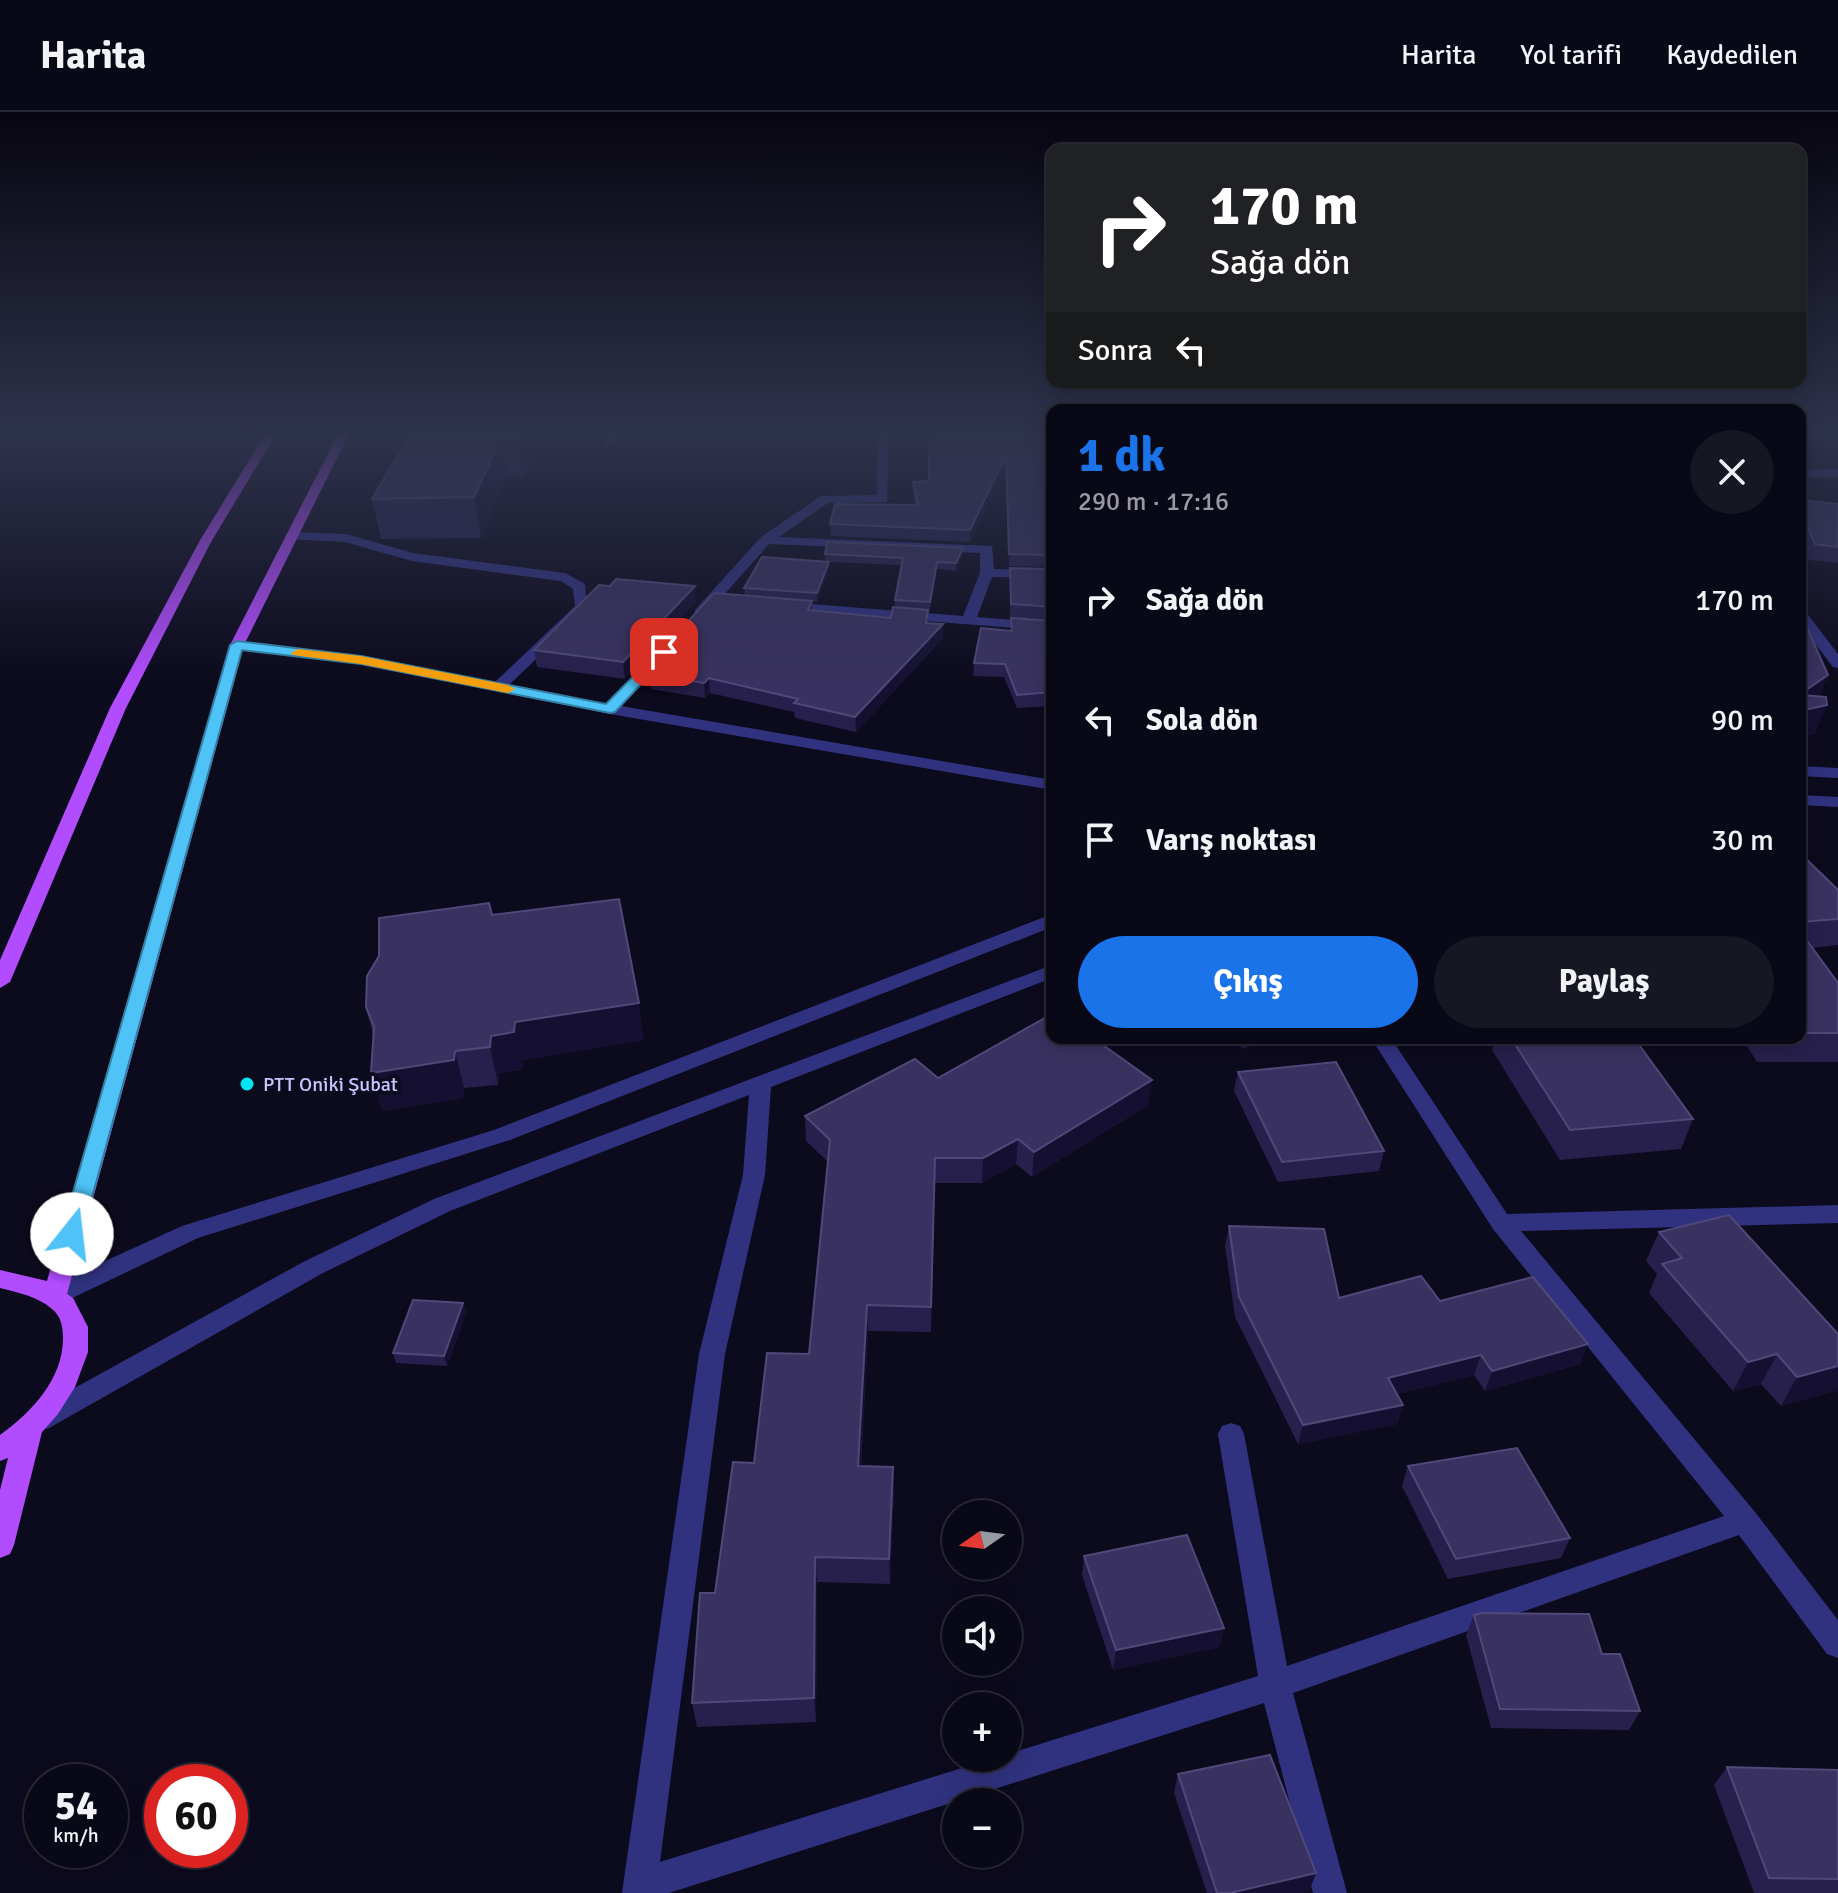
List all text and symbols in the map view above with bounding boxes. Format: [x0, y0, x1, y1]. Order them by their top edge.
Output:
text: Harita [40, 32, 146, 79]
text: Harita [1401, 38, 1476, 72]
text: Yol tarifi [1520, 38, 1622, 72]
text: Kaydedilen [1666, 38, 1798, 72]
text: 170 m [1210, 171, 1358, 240]
icon: right [1078, 176, 1182, 280]
text: Sağa dön [1210, 240, 1351, 285]
icon: left [1169, 328, 1213, 372]
text: Sonra [1078, 332, 1153, 369]
text: 1 dk [1078, 426, 1165, 485]
button: close [1690, 430, 1774, 514]
text: 290 m · 17:16 [1078, 486, 1229, 518]
icon: right [1078, 578, 1122, 622]
text: Sağa dön [1146, 582, 1264, 619]
text: 170 m [1695, 582, 1774, 619]
pin [630, 618, 698, 686]
icon: arrive [642, 630, 686, 674]
icon: left [1078, 698, 1122, 742]
text: Sola dön [1146, 702, 1258, 739]
text: 90 m [1711, 702, 1774, 739]
icon: arrive [1078, 818, 1122, 862]
text: Varış noktası [1146, 822, 1317, 859]
text: 30 m [1711, 822, 1774, 859]
button: Çıkış [1078, 936, 1418, 1028]
button: Paylaş [1434, 936, 1774, 1028]
place label: PTT Oniki Şubat [263, 1072, 398, 1097]
marker: PTT Oniki Şubat [238, 1075, 256, 1093]
position arrow [30, 1192, 114, 1276]
north arrow [942, 1500, 1022, 1580]
map controls [942, 1500, 1022, 1868]
button: sound [942, 1596, 1022, 1676]
button: + [942, 1692, 1022, 1772]
speed limit sign: 60 [144, 1764, 248, 1868]
text: 54 [54, 1781, 98, 1831]
button: − [942, 1788, 1022, 1868]
text: km/h [53, 1823, 99, 1848]

